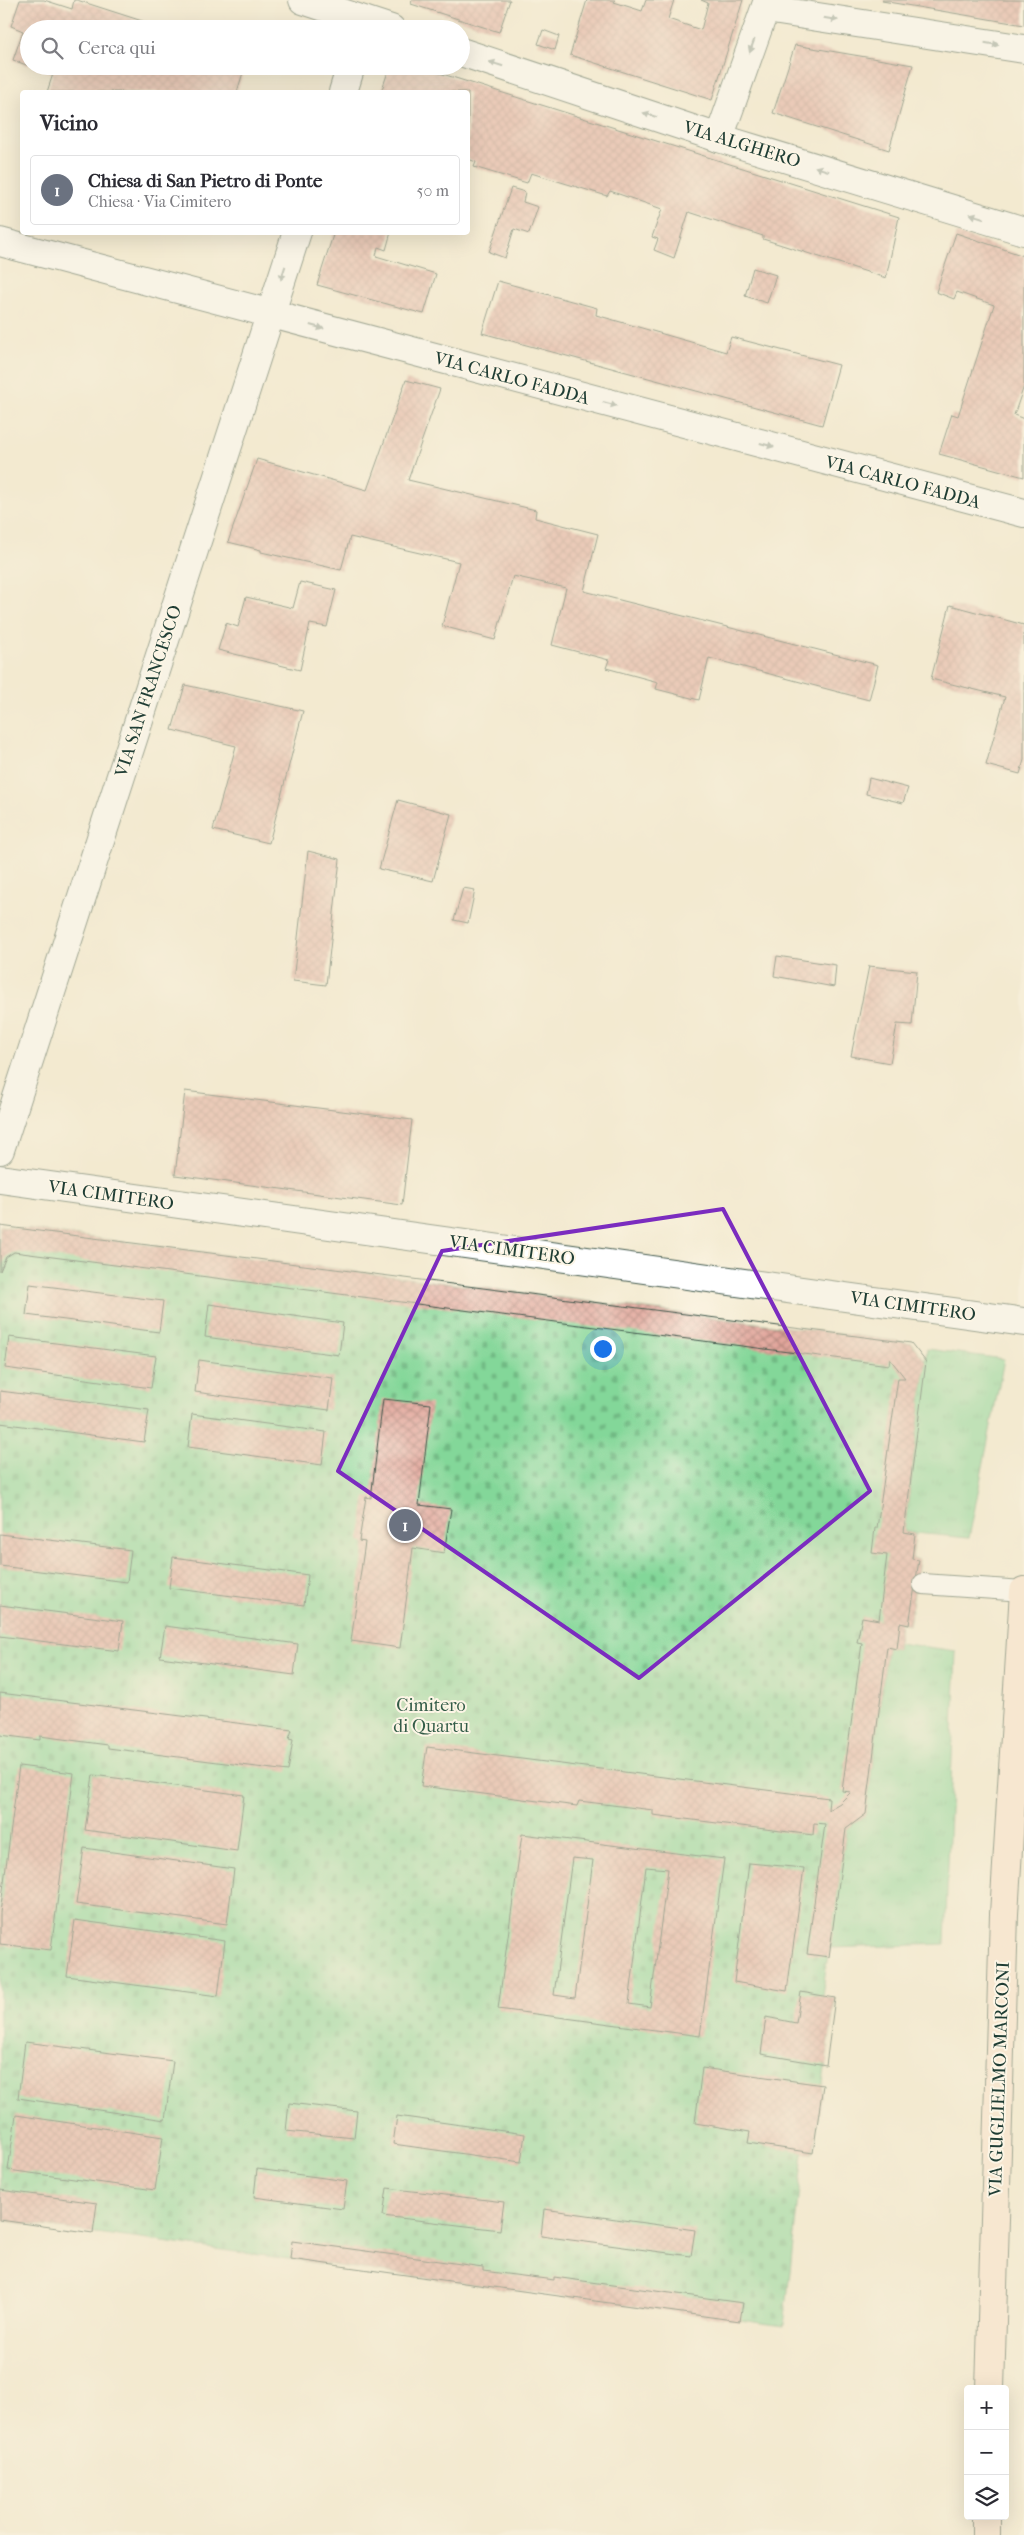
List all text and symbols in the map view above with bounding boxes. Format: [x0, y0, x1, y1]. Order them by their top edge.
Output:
one-way arrow [823, 15, 839, 23]
search box [20, 20, 470, 75]
icon: search [38, 34, 66, 62]
text: Cerca qui [78, 37, 156, 59]
one-way arrow [748, 39, 756, 54]
one-way arrow [984, 40, 1000, 48]
one-way arrow [488, 59, 503, 67]
one-way arrow [643, 110, 658, 118]
text: Vicino [40, 111, 98, 135]
street label: VIA ALGHERO [680, 116, 803, 172]
one-way arrow [814, 164, 829, 172]
text: Chiesa di San Pietro di Ponte [88, 170, 322, 192]
text: 1 [54, 181, 60, 200]
text: 50 m [417, 181, 449, 200]
text: Chiesa · Via Cimitero [88, 192, 231, 211]
one-way arrow [970, 212, 985, 220]
one-way arrow [279, 266, 287, 281]
one-way arrow [310, 323, 325, 331]
street label: VIA CARLO FADDA [431, 347, 592, 409]
one-way arrow [602, 400, 617, 408]
one-way arrow [759, 442, 774, 450]
street label: VIA CARLO FADDA [822, 451, 983, 513]
street label: VIA SAN FRANCESCO [110, 603, 186, 781]
street label: VIA CIMITERO [46, 1176, 175, 1215]
street label: VIA CIMITERO [447, 1231, 576, 1270]
street label: VIA CIMITERO [848, 1287, 977, 1326]
your location [590, 1336, 616, 1362]
pin: 1 [389, 1506, 421, 1544]
park label: Cimitero di Quartu [393, 1695, 469, 1737]
street label: VIA GUGLIELMO MARCONI [985, 1961, 1014, 2198]
map controls [964, 2385, 1009, 2520]
button: + [964, 2385, 1009, 2430]
button: − [964, 2430, 1009, 2475]
button: layers [964, 2475, 1009, 2520]

